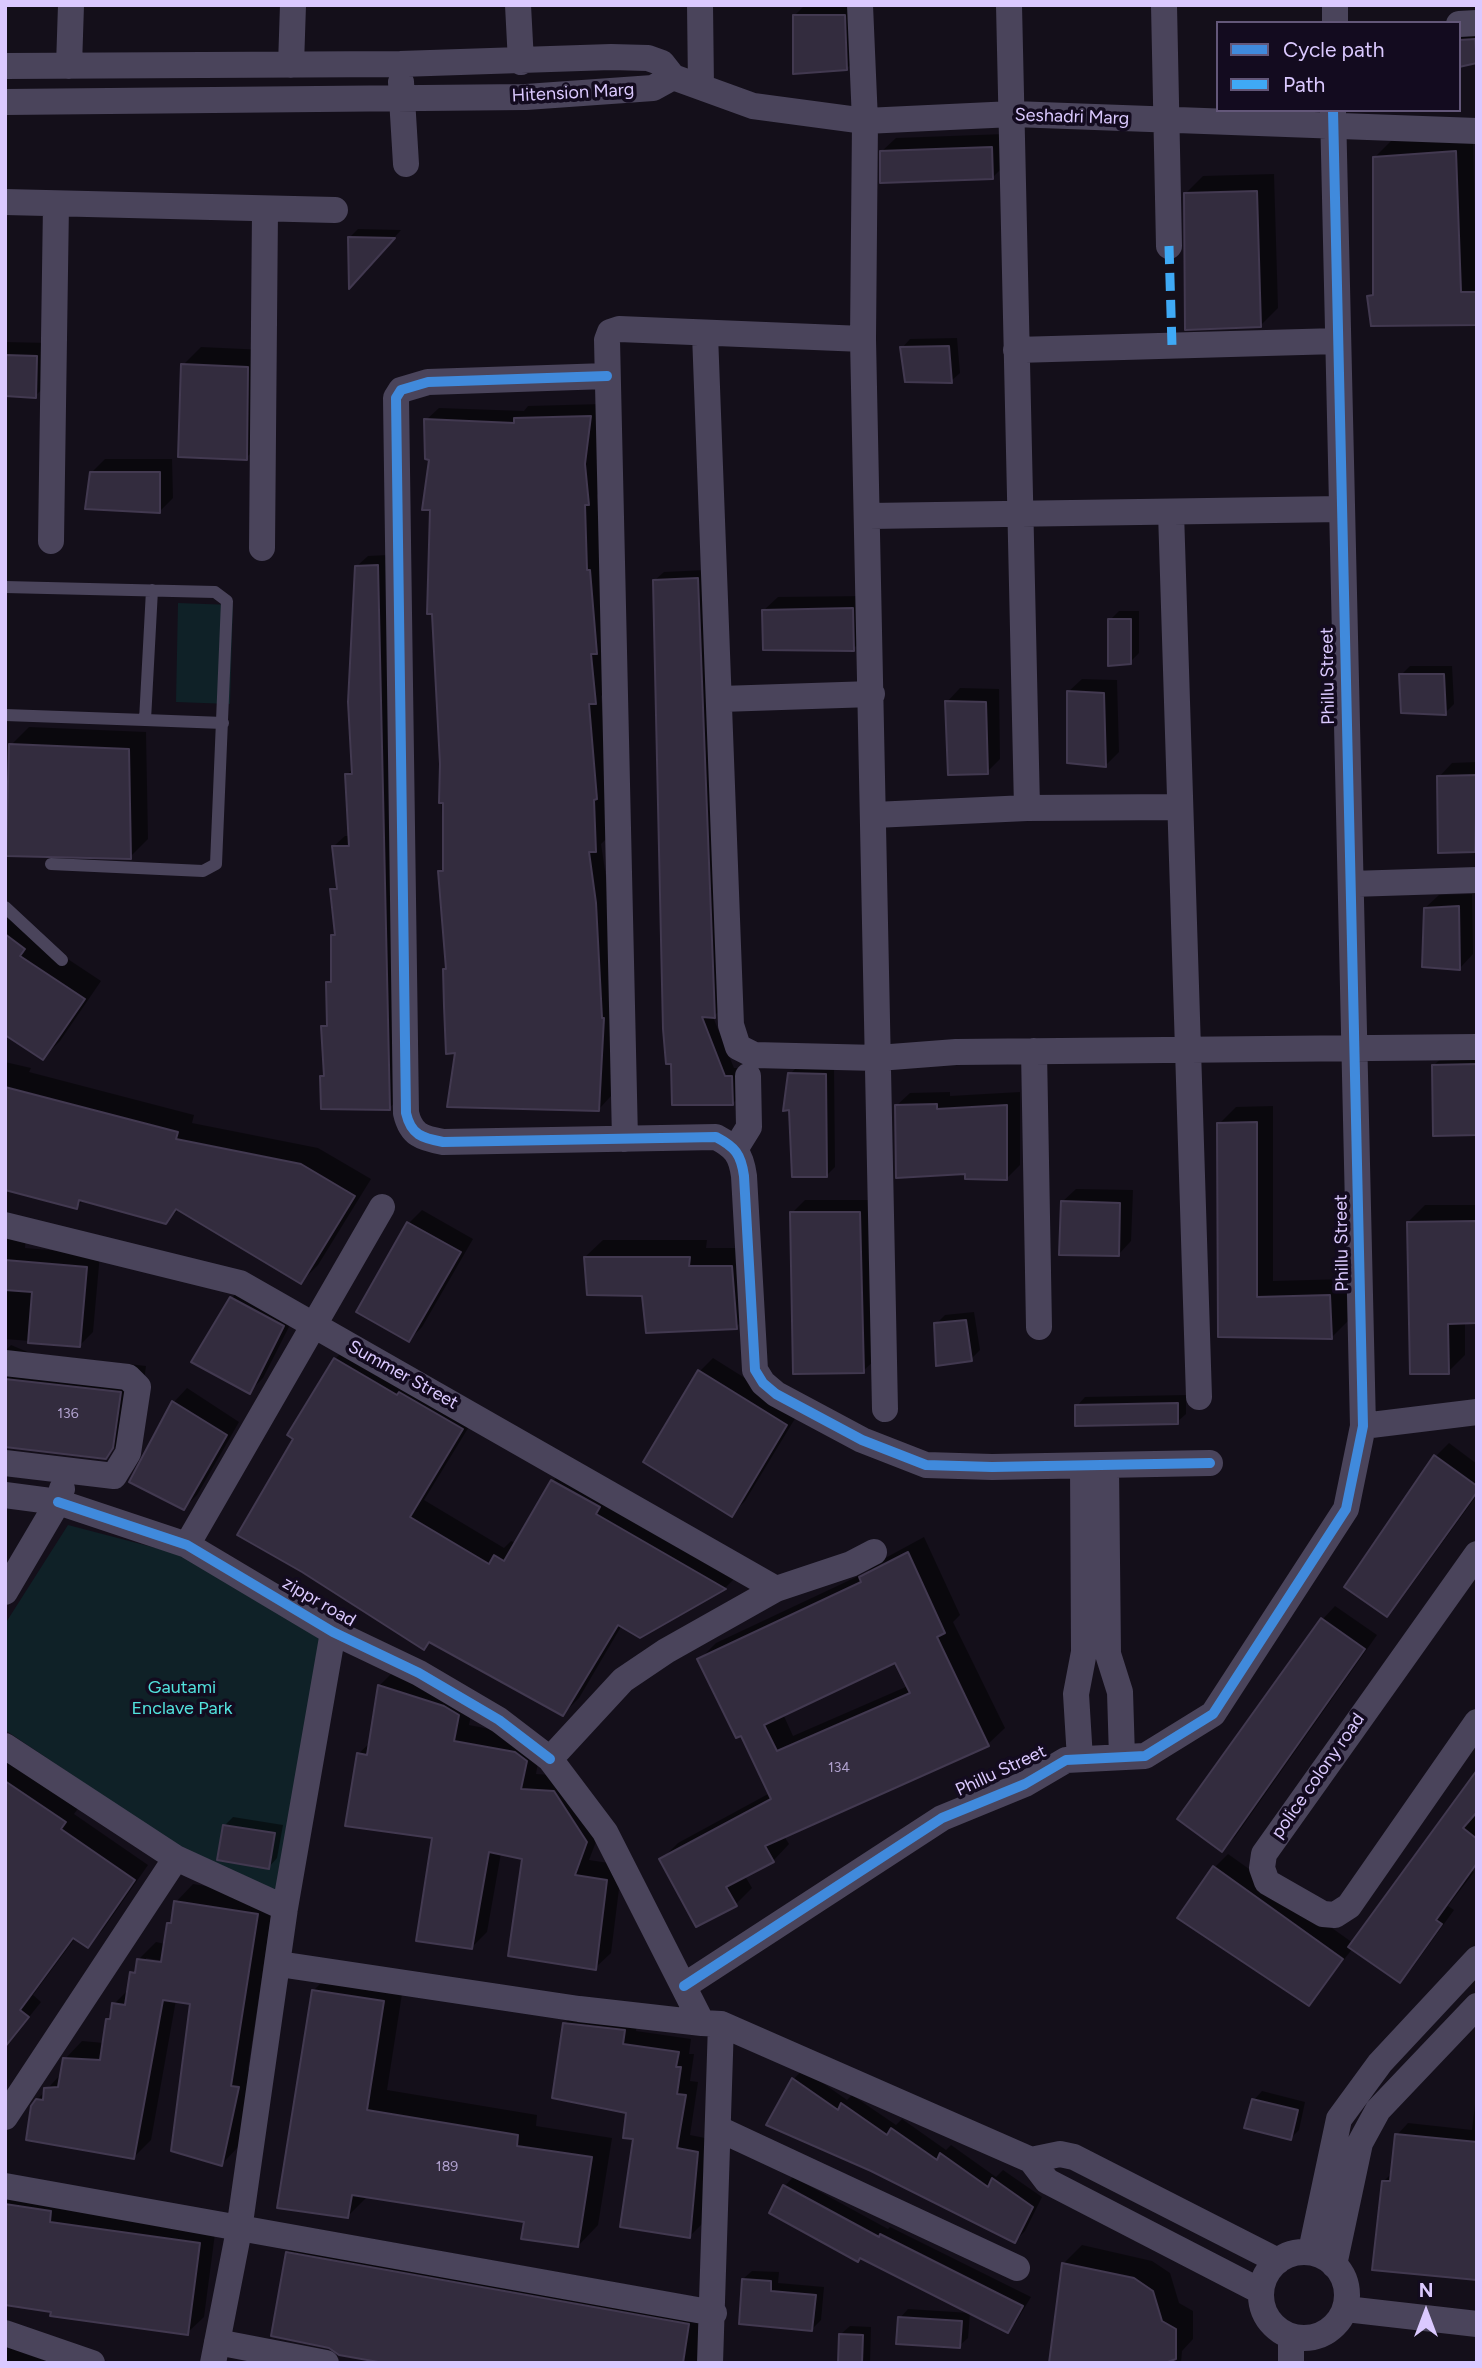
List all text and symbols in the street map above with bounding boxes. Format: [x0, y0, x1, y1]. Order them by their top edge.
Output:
legend [1216, 21, 1461, 112]
text: Cycle path [1283, 37, 1384, 62]
text: Path [1283, 72, 1325, 97]
street label: Hitension Marg [511, 79, 635, 107]
street label: Seshadri Marg [1014, 104, 1130, 130]
street label: Phillu Street [1316, 627, 1340, 725]
street label: Phillu Street [1330, 1194, 1354, 1292]
street label: Summer Street [344, 1336, 462, 1414]
house number: 136 [57, 1406, 79, 1422]
street label: zippr road [278, 1572, 360, 1632]
park label: Gautami Enclave Park [131, 1677, 233, 1720]
street label: police colony road [1267, 1709, 1369, 1843]
street label: Phillu Street [952, 1741, 1050, 1801]
house number: 134 [828, 1760, 850, 1776]
house number: 189 [436, 2159, 458, 2175]
north arrow [1391, 2277, 1461, 2347]
text: N [1419, 2279, 1433, 2302]

